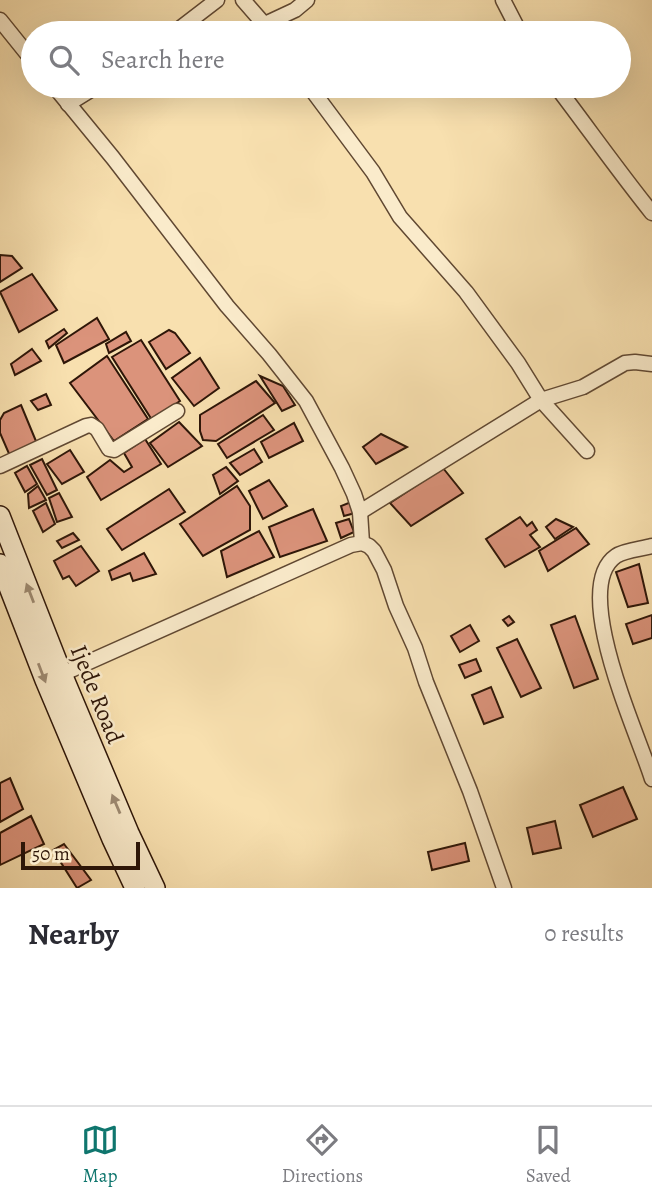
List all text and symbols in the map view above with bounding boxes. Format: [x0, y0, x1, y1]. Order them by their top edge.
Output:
search box [21, 21, 631, 98]
icon: search [45, 41, 83, 79]
text: Search here [101, 42, 225, 77]
one-way arrow [25, 582, 36, 603]
street label: Ijede Road [63, 640, 131, 748]
one-way arrow [37, 663, 48, 684]
one-way arrow [111, 793, 122, 814]
scale bar [21, 839, 140, 871]
text: 50 m [32, 841, 70, 867]
text: Nearby [28, 914, 119, 954]
text: 0 results [544, 918, 624, 949]
tab: Map [81, 1121, 119, 1189]
tab: Directions [282, 1121, 363, 1189]
tab: Saved [526, 1121, 571, 1189]

